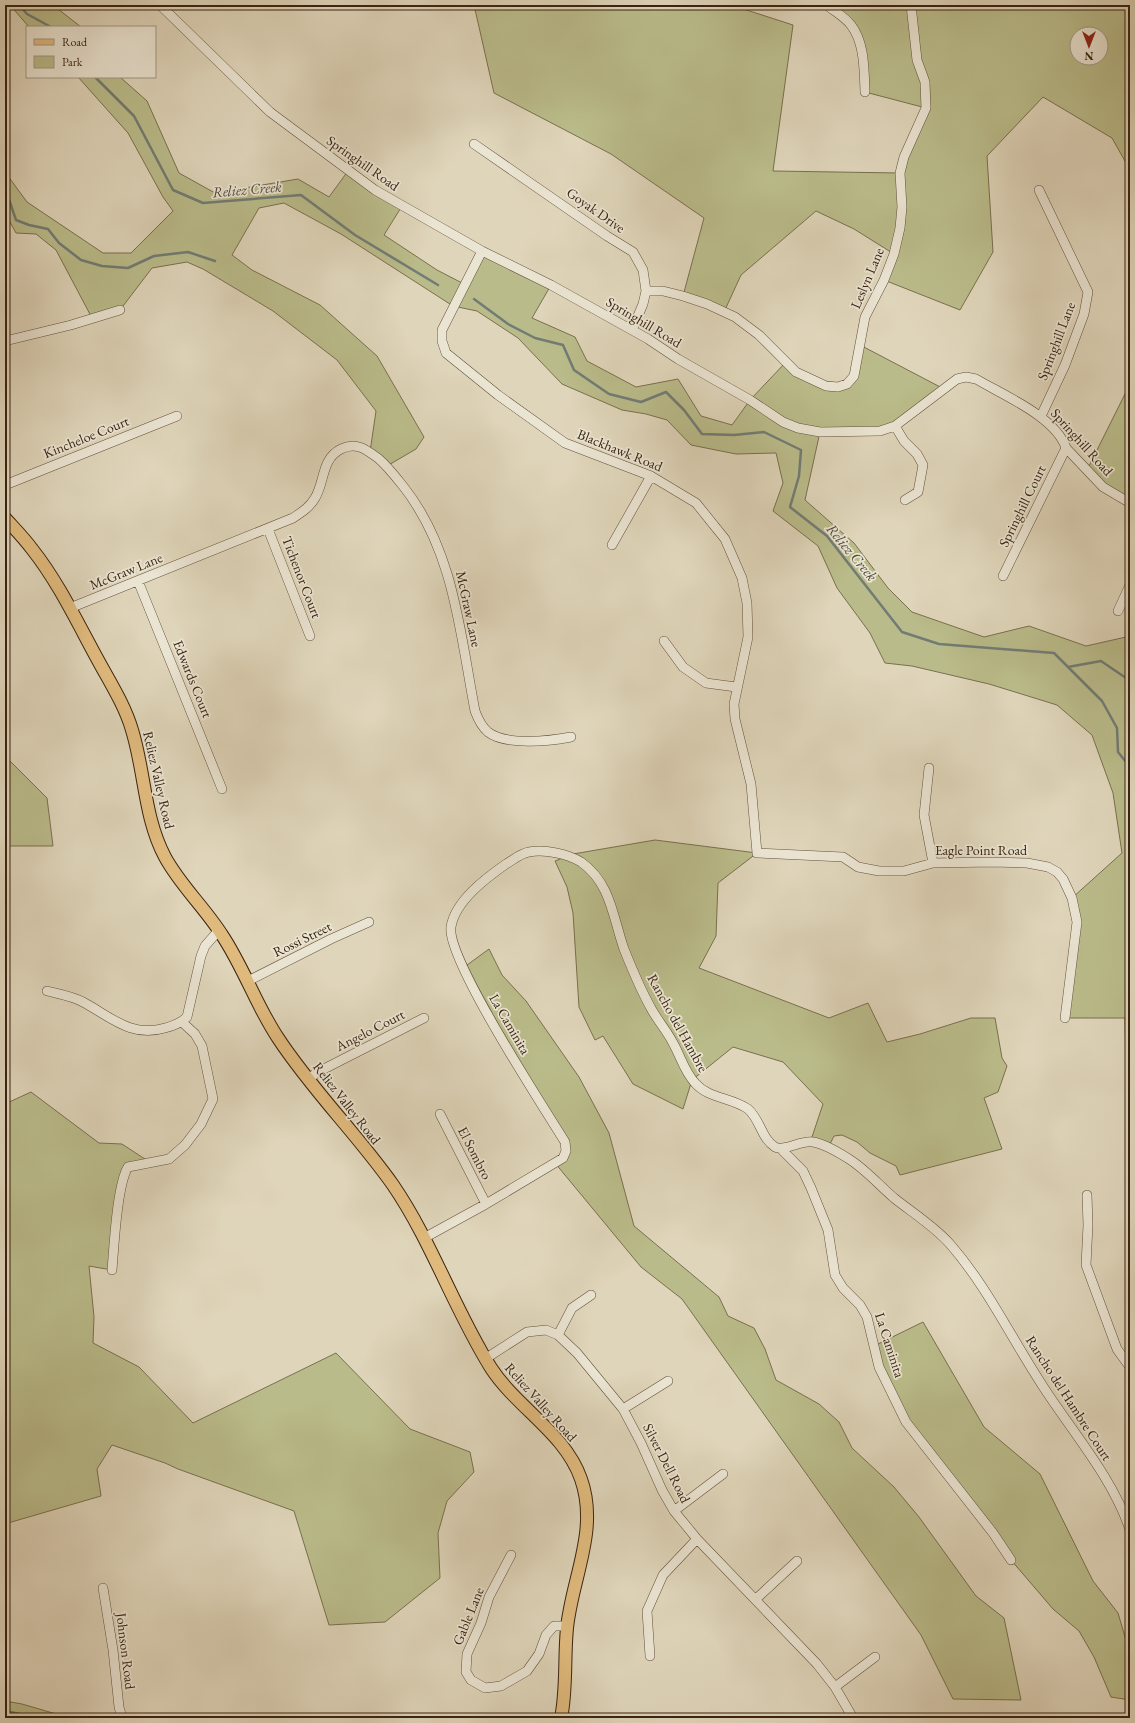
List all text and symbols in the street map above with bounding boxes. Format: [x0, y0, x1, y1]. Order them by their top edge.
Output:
legend [26, 26, 156, 78]
north arrow [1069, 26, 1109, 66]
text: Road [62, 34, 88, 50]
text: N [1084, 49, 1093, 63]
text: Park [62, 54, 83, 70]
street label: Springhill Road [323, 131, 404, 195]
water label: Reliez Creek [212, 176, 283, 201]
street label: Goyak Drive [563, 183, 629, 237]
street label: Leslyn Lane [846, 244, 888, 311]
street label: Springhill Road [603, 292, 686, 352]
street label: Springhill Lane [1033, 299, 1079, 383]
street label: Springhill Road [1047, 404, 1118, 480]
street label: Kincheloe Court [41, 411, 132, 462]
street label: Blackhawk Road [575, 425, 666, 476]
street label: Springhill Court [994, 462, 1050, 550]
water label: Reliez Creek [822, 519, 882, 585]
street label: Tichenor Court [278, 533, 326, 621]
street label: McGraw Lane [87, 548, 166, 594]
street label: McGraw Lane [452, 569, 486, 649]
street label: Edwards Court [169, 638, 217, 721]
street label: Reliez Valley Road [139, 729, 179, 832]
street label: Eagle Point Road [935, 841, 1028, 859]
street label: Rossi Street [270, 917, 335, 961]
street label: Rancho del Hambre [644, 971, 713, 1076]
street label: La Caminita [485, 990, 535, 1058]
street label: Angelo Court [332, 1005, 408, 1056]
street label: Reliez Valley Road [309, 1058, 385, 1149]
street label: El Sombro [454, 1123, 496, 1183]
street label: La Caminita [871, 1310, 909, 1380]
street label: Rancho del Hambre Court [1022, 1332, 1117, 1464]
street label: Reliez Valley Road [501, 1359, 582, 1446]
street label: Silver Dell Road [639, 1420, 695, 1507]
street label: Gable Lane [448, 1584, 488, 1648]
street label: Johnson Road [112, 1611, 140, 1691]

